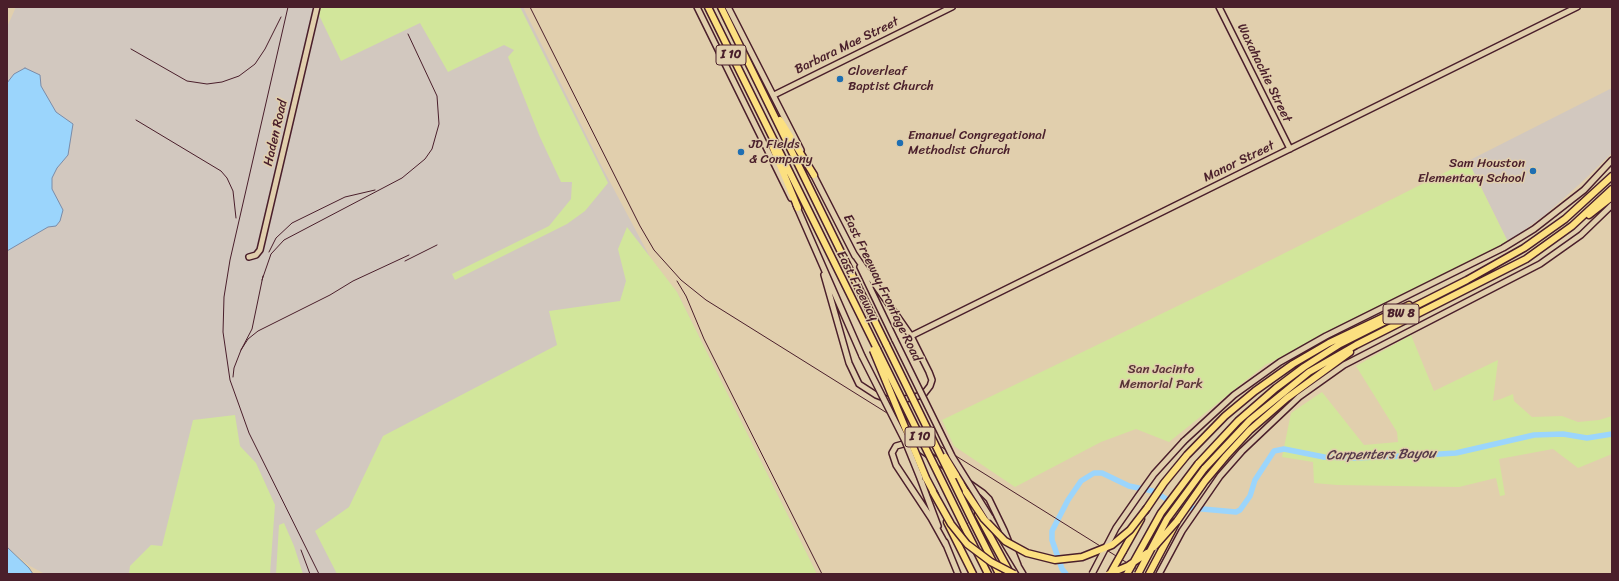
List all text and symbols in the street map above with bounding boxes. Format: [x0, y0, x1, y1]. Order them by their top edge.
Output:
street label: Barbara Mae Street [792, 14, 902, 78]
street label: Waxahachie Street [1233, 21, 1295, 125]
road number: I 10 [716, 45, 746, 65]
place label: Cloverleaf Baptist Church [848, 64, 934, 95]
marker: Cloverleaf Baptist Church [835, 74, 845, 84]
street label: Haden Road [261, 98, 291, 168]
place label: Emanuel Congregational Methodist Church [908, 128, 1046, 159]
place label: JD Fields & Company [749, 137, 813, 168]
marker: Emanuel Congregational Methodist Church [895, 138, 905, 148]
street label: Manor Street [1201, 138, 1277, 186]
marker: JD Fields & Company [736, 147, 746, 157]
place label: Sam Houston Elementary School [1418, 156, 1525, 187]
marker: Sam Houston Elementary School [1528, 166, 1538, 176]
street label: East Freeway Frontage Road [839, 212, 925, 364]
street label: East Freeway [833, 248, 881, 324]
road number: BW 8 [1383, 304, 1419, 324]
park label: San Jacinto Memorial Park [1119, 362, 1203, 393]
road number: I 10 [905, 427, 935, 447]
water label: Carpenters Bayou [1326, 446, 1436, 464]

